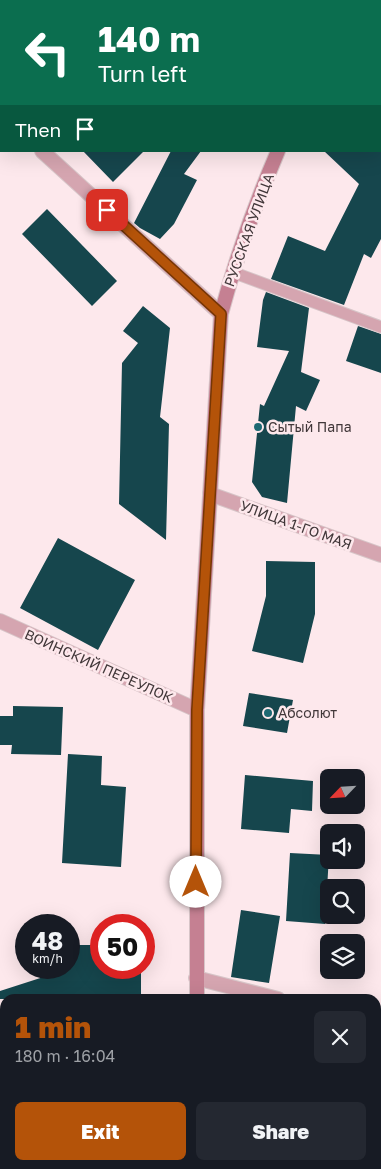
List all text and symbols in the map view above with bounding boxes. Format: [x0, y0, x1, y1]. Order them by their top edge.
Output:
text: 140 m [98, 18, 200, 60]
icon: left [15, 20, 80, 85]
text: Turn left [98, 60, 187, 87]
icon: arrive [71, 115, 99, 143]
text: Then [15, 118, 61, 141]
street label: РУССКАЯ УЛИЦА [220, 170, 277, 289]
pin [86, 189, 128, 231]
icon: arrive [93, 196, 121, 224]
place label: Сытый Папа [268, 418, 352, 435]
marker: Сытый Папа [252, 421, 264, 433]
street label: УЛИЦА 1-ГО МАЯ [238, 496, 354, 553]
street label: ВОИНСКИЙ ПЕРЕУЛОК [22, 625, 176, 706]
place label: Абсолют [278, 704, 337, 721]
marker: Абсолют [262, 707, 274, 719]
north arrow [320, 769, 365, 814]
map controls [320, 769, 365, 979]
button: sound [320, 824, 365, 869]
position arrow [169, 855, 221, 907]
button: search [320, 879, 365, 924]
speed limit sign: 50 [90, 914, 155, 979]
text: 48 [32, 925, 63, 956]
button: layers [320, 934, 365, 979]
text: km/h [32, 951, 63, 966]
text: 1 min [15, 1009, 91, 1045]
button: close [314, 1011, 366, 1063]
text: 180 m · 16:04 [15, 1046, 115, 1066]
button: Exit [15, 1102, 186, 1160]
button: Share [196, 1102, 366, 1160]

